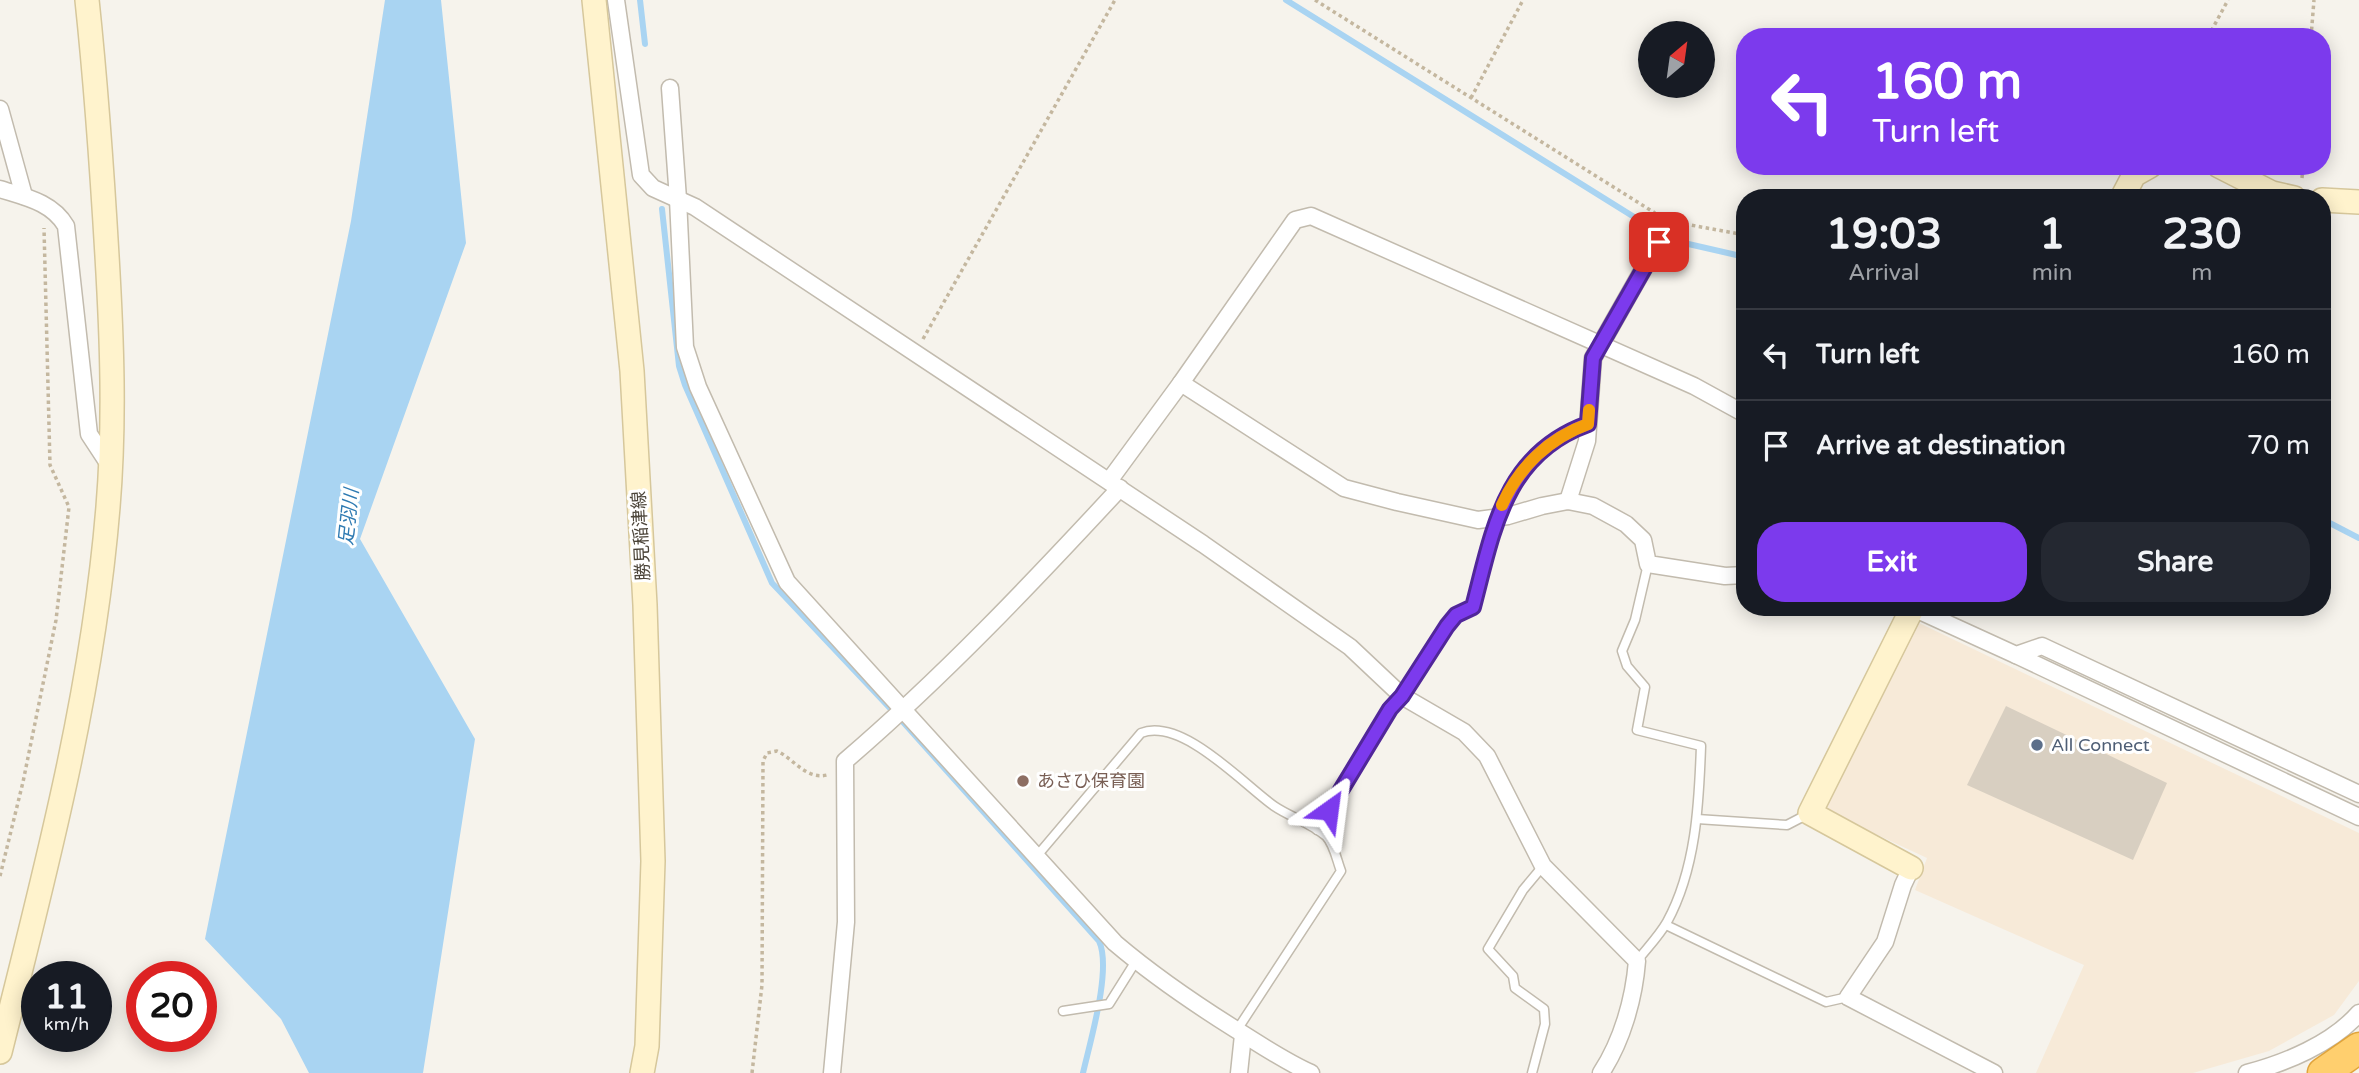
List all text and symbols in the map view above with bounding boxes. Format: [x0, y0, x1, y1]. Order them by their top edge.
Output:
north arrow [1638, 21, 1715, 98]
map controls [1638, 21, 1715, 98]
text: 160 m [1872, 53, 2022, 112]
icon: left [1757, 56, 1848, 147]
text: Turn left [1872, 113, 1999, 151]
text: 19:03 [1826, 209, 1942, 260]
text: 1 [2039, 209, 2065, 260]
text: 230 [2162, 209, 2241, 260]
pin [1629, 212, 1689, 272]
icon: arrive [1640, 223, 1678, 261]
text: Arrival [1848, 259, 1919, 287]
text: min [2032, 259, 2073, 287]
text: m [2191, 259, 2212, 287]
icon: left [1757, 336, 1795, 374]
text: Turn left [1816, 339, 1919, 370]
text: 160 m [2230, 339, 2310, 370]
icon: arrive [1757, 427, 1795, 465]
text: Arrive at destination [1816, 430, 2066, 461]
text: 70 m [2247, 430, 2310, 461]
water label: 足羽川 [335, 486, 363, 547]
street label: 勝見稲津線 [628, 490, 654, 582]
button: Exit [1757, 522, 2027, 602]
button: Share [2041, 522, 2310, 602]
place label: All Connect [2051, 734, 2150, 756]
marker: All Connect [2029, 737, 2045, 753]
place label: あさひ保育園 [1037, 770, 1145, 792]
marker: あさひ保育園 [1015, 773, 1031, 789]
position arrow [1292, 773, 1366, 847]
speed limit sign: 20 [126, 961, 217, 1052]
text: 11 [45, 976, 88, 1018]
text: km/h [44, 1013, 89, 1035]

